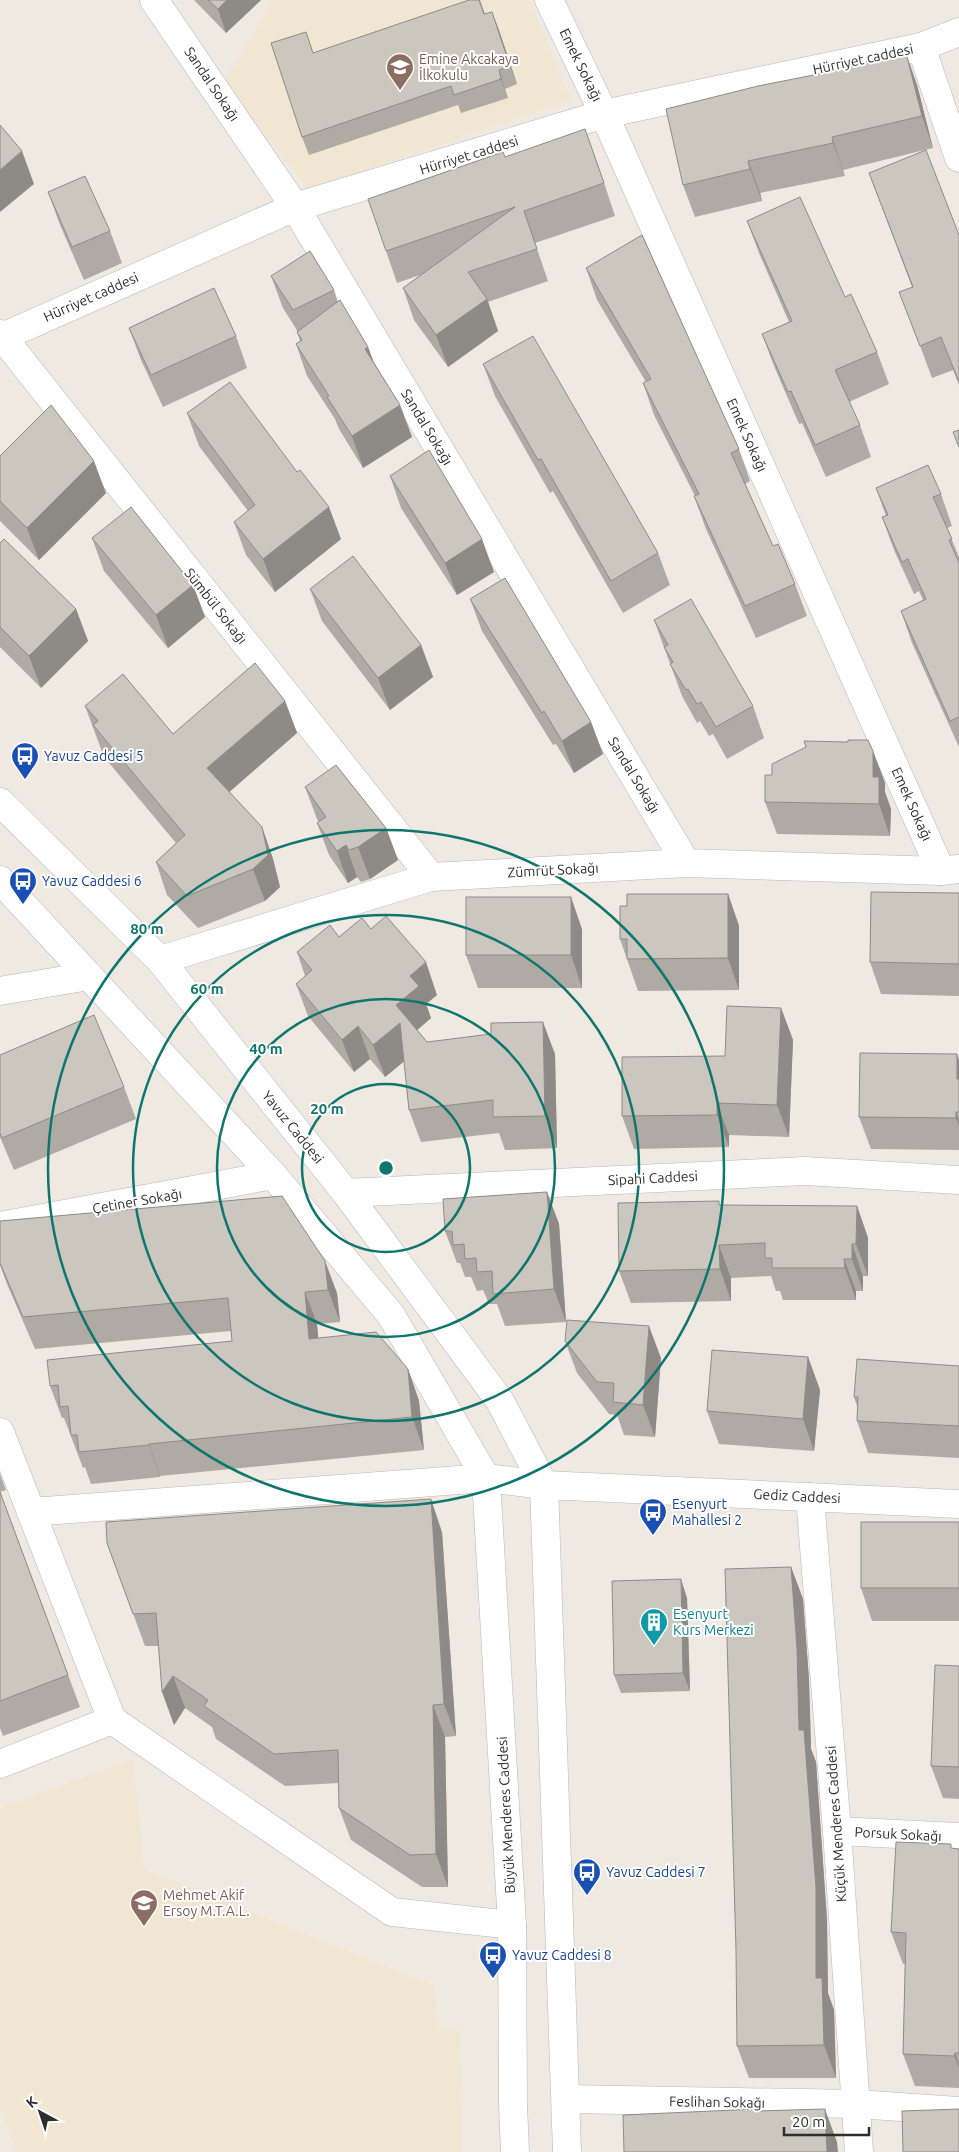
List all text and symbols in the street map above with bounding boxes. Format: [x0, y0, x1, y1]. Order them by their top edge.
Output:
street label: Emek Sokağı [556, 26, 606, 104]
street label: Hürriyet caddesi [811, 41, 915, 77]
street label: Sandal Sokağı [181, 44, 243, 124]
place label: Emine Akcakaya İlkokulu [419, 51, 519, 83]
school or university icon: Emine Akcakaya İlkokulu [385, 52, 415, 91]
street label: Hürriyet caddesi [418, 132, 520, 178]
street label: Hürriyet caddesi [41, 269, 141, 325]
street label: Sandal Sokağı [398, 386, 456, 468]
street label: Emek Sokağı [724, 396, 770, 474]
street label: Sümbül Sokağı [181, 565, 251, 647]
street label: Sandal Sokağı [605, 734, 663, 816]
bus stop icon: Yavuz Caddesi 5 [10, 741, 40, 780]
place label: Yavuz Caddesi 5 [44, 748, 144, 764]
street label: Emek Sokağı [889, 765, 935, 843]
street label: Zümrüt Sokağı [507, 860, 599, 880]
bus stop icon: Yavuz Caddesi 6 [8, 866, 38, 905]
place label: Yavuz Caddesi 6 [42, 873, 142, 889]
text: 80 m [130, 920, 164, 937]
text: 60 m [190, 980, 224, 997]
text: 40 m [249, 1040, 283, 1057]
street label: Yavuz Caddesi [259, 1088, 327, 1166]
text: 20 m [310, 1100, 344, 1117]
centre of rings [377, 1159, 395, 1177]
street label: Sipahi Caddesi [608, 1168, 698, 1188]
street label: Çetiner Sokağı [91, 1185, 183, 1217]
street label: Gediz Caddesi [753, 1486, 841, 1506]
place label: Esenyurt Mahallesi 2 [672, 1496, 742, 1528]
bus stop icon: Esenyurt Mahallesi 2 [638, 1497, 668, 1536]
place label: Esenyurt Kurs Merkezi [673, 1606, 754, 1638]
building icon: Esenyurt Kurs Merkezi [639, 1607, 669, 1646]
street label: Büyük Menderes Caddesi [494, 1736, 518, 1894]
street label: Küçük Menderes Caddesi [823, 1745, 849, 1903]
street label: Porsuk Sokağı [854, 1824, 942, 1844]
bus stop icon: Yavuz Caddesi 7 [572, 1857, 602, 1896]
place label: Yavuz Caddesi 7 [606, 1864, 706, 1880]
place label: Mehmet Akif Ersoy M.T.A.L. [163, 1887, 250, 1919]
school or university icon: Mehmet Akif Ersoy M.T.A.L. [129, 1888, 159, 1927]
bus stop icon: Yavuz Caddesi 8 [478, 1940, 508, 1979]
place label: Yavuz Caddesi 8 [512, 1947, 612, 1963]
north arrow [15, 2087, 65, 2137]
text: K [23, 2092, 41, 2111]
street label: Feslihan Sokağı [669, 2093, 765, 2111]
scale bar [784, 2104, 869, 2136]
text: 20 m [792, 2113, 825, 2130]

